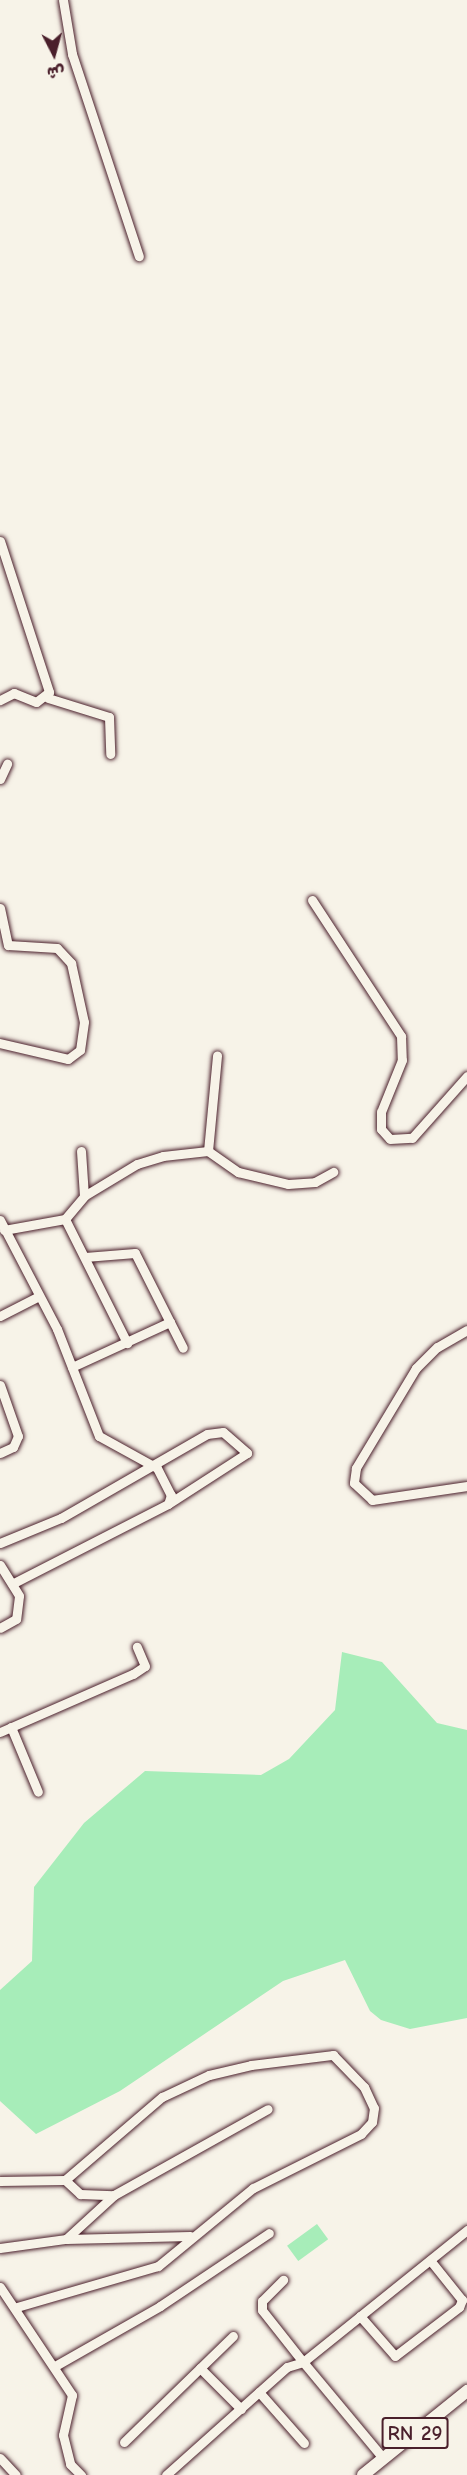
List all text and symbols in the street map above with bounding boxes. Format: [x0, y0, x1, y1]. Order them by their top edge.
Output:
north arrow [24, 24, 84, 84]
text: ش [46, 62, 66, 82]
road number: RN 29 [380, 2415, 450, 2451]

